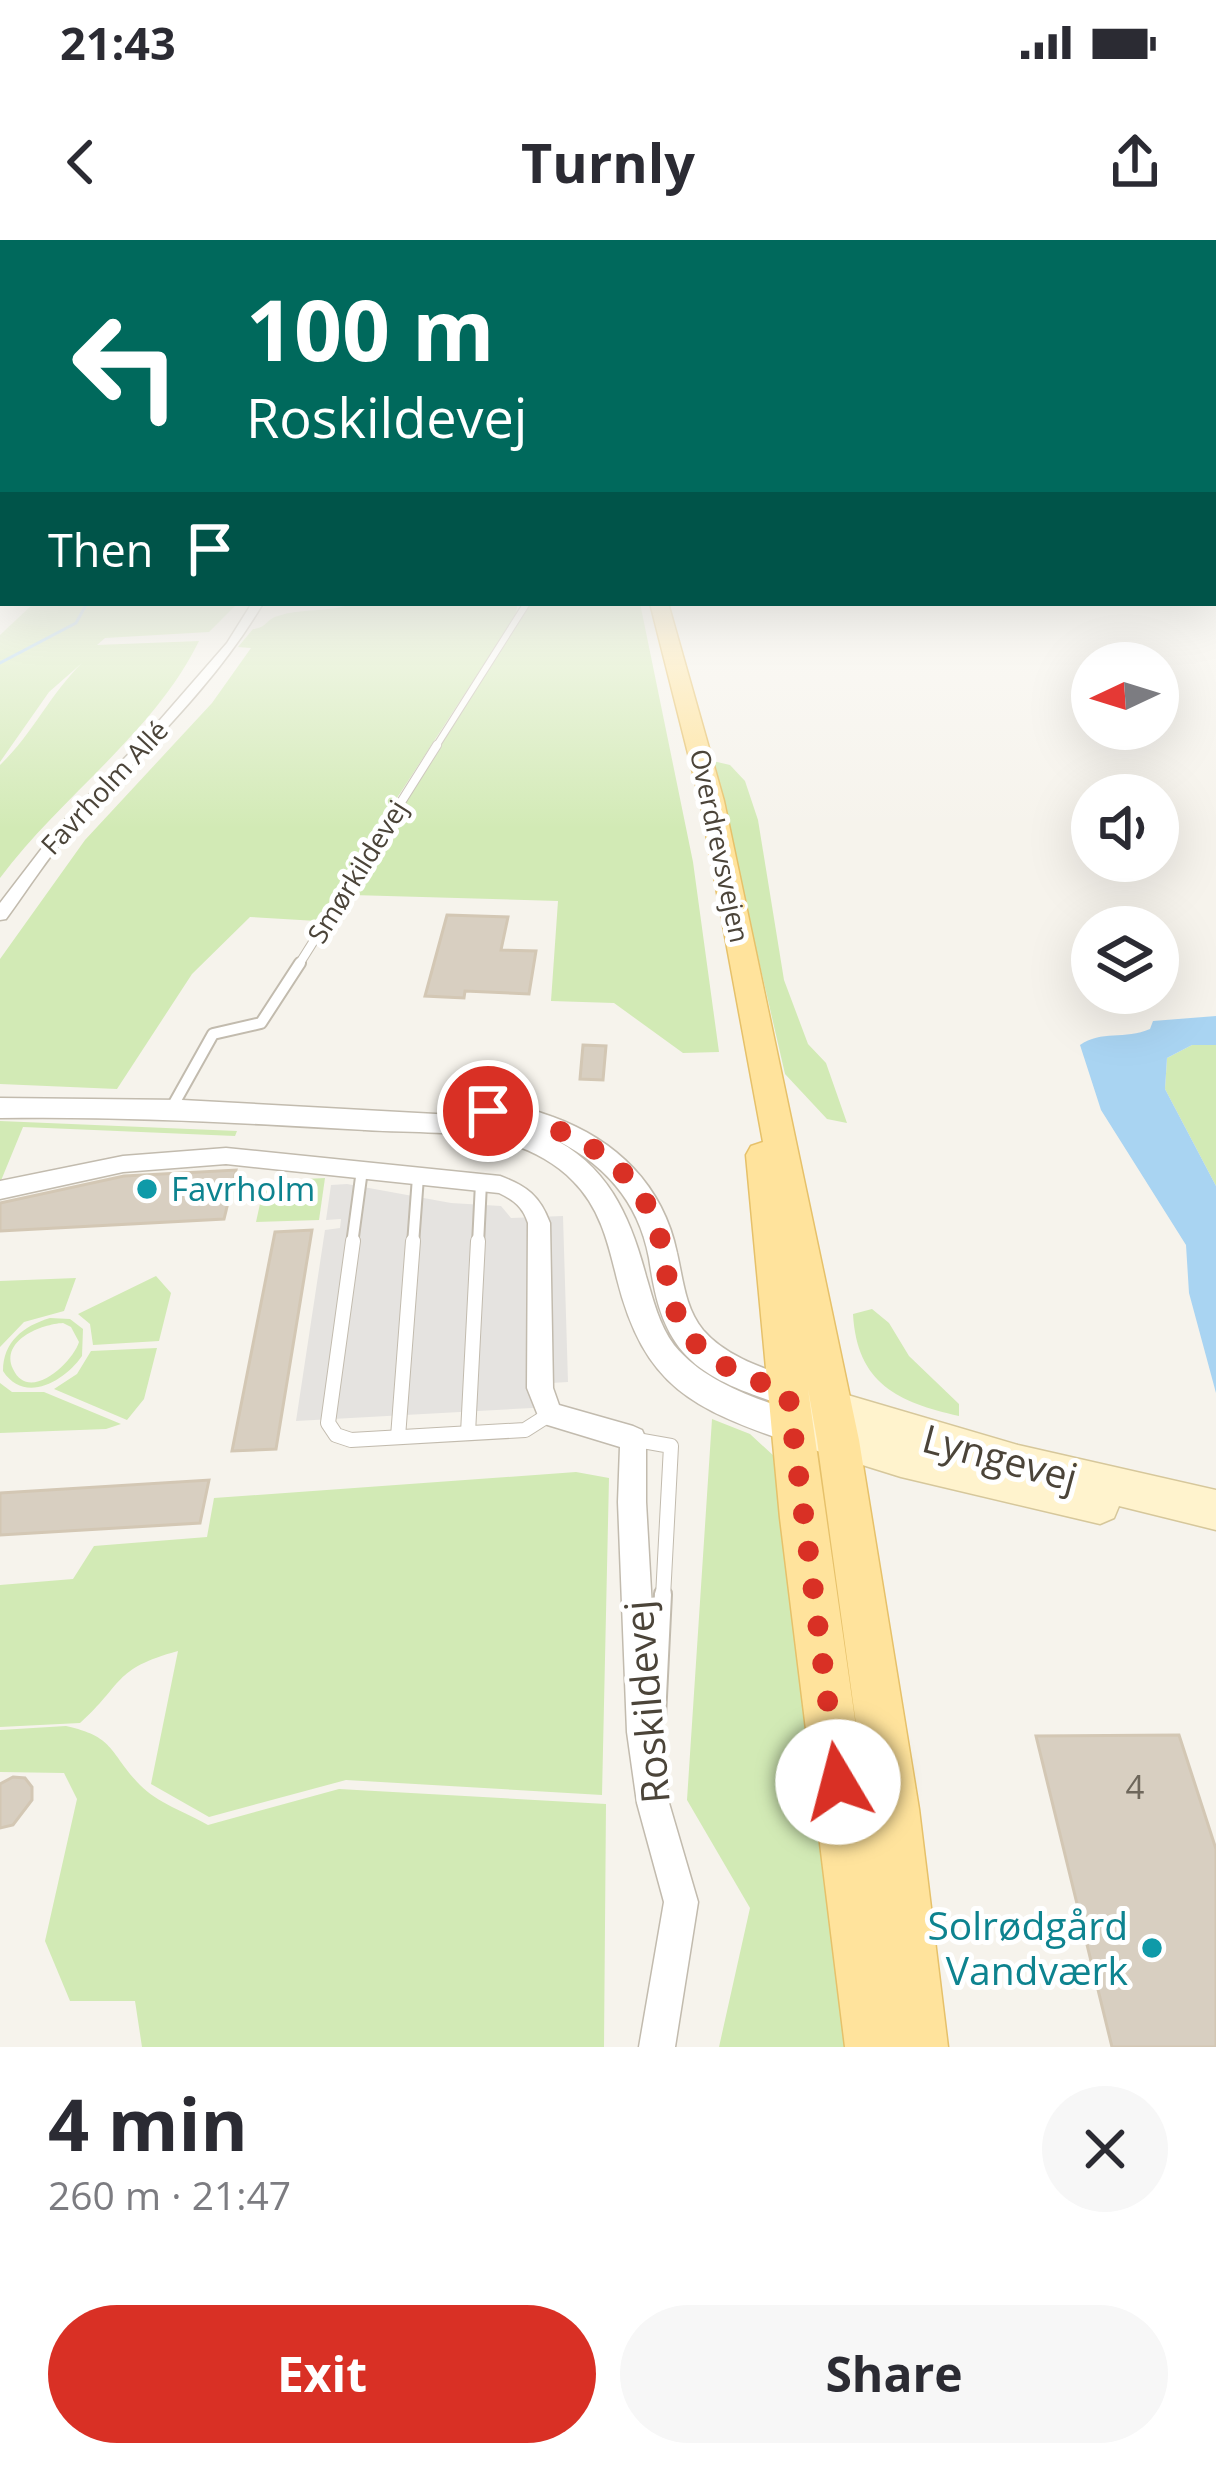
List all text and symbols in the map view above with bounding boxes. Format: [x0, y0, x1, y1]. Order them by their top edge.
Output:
text: 21:43 [60, 12, 176, 73]
text: Turnly [521, 125, 695, 199]
icon: back [48, 129, 114, 195]
icon: share [1102, 129, 1168, 195]
text: 100 m [246, 271, 494, 386]
icon: left [48, 288, 204, 444]
text: Roskildevej [246, 380, 527, 454]
icon: arrive [177, 516, 243, 582]
text: Then [48, 519, 153, 580]
north arrow [1071, 642, 1179, 750]
map controls [1071, 642, 1179, 1014]
street label: Favrholm Allé [32, 712, 176, 862]
street label: Overdrevsvejen [682, 746, 759, 946]
button: sound [1071, 774, 1179, 882]
street label: Smørkildevej [298, 793, 415, 950]
button: layers [1071, 906, 1179, 1014]
pin [437, 1060, 539, 1162]
icon: arrive [455, 1078, 521, 1144]
place label: Favrholm [171, 1166, 315, 1211]
marker: Favrholm [134, 1176, 160, 1202]
street label: Lyngevej [917, 1410, 1084, 1503]
street label: Roskildevej [610, 1599, 681, 1806]
position arrow [775, 1719, 901, 1845]
house number: 4 [1126, 1764, 1145, 1809]
place label: Solrødgård Vandværk [927, 1898, 1129, 1996]
marker: Solrødgård Vandværk [1139, 1935, 1165, 1961]
text: 4 min [48, 2074, 248, 2172]
button: close [1042, 2086, 1168, 2212]
text: 260 m · 21:47 [48, 2168, 291, 2221]
button: Exit [48, 2305, 596, 2443]
button: Share [620, 2305, 1168, 2443]

